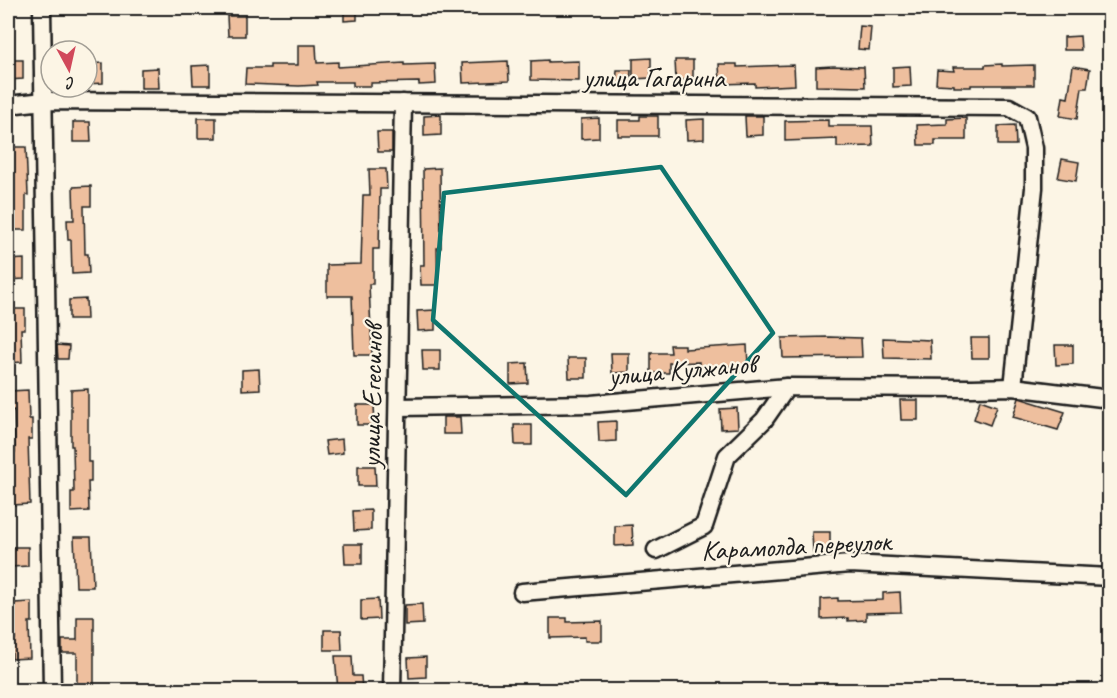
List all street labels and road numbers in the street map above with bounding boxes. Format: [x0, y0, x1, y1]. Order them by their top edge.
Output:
street label: улица Гагарина [581, 60, 727, 95]
street label: улица Егесинов [353, 318, 390, 470]
street label: улица Кулжанов [605, 345, 763, 394]
street label: Карамолда переулок [700, 523, 894, 568]

